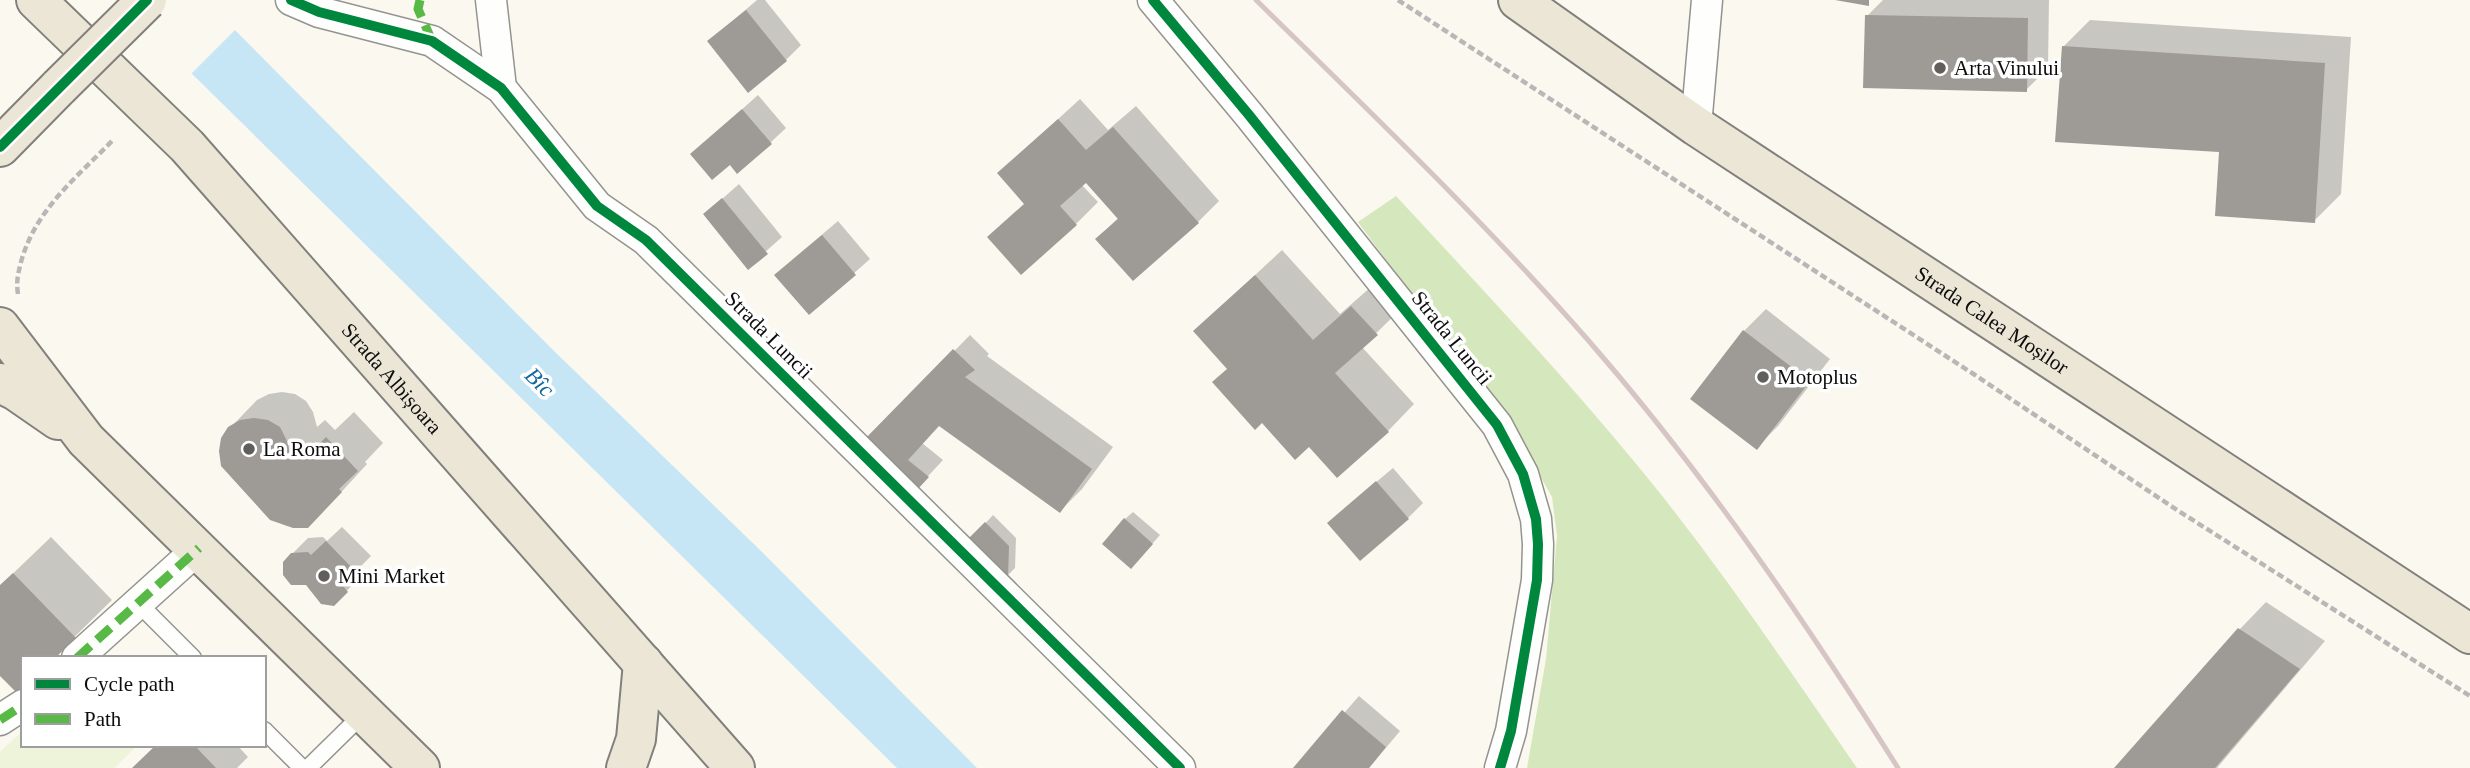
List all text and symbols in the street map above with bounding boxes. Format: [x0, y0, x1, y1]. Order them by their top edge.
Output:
place label: Arta Vinului [1954, 56, 2059, 80]
marker: Arta Vinului [1932, 60, 1948, 76]
street label: Strada Calea Moșilor [1911, 261, 2073, 379]
street label: Strada Luncii [720, 286, 818, 384]
street label: Strada Luncii [1407, 286, 1497, 390]
street label: Strada Albișoara [337, 318, 447, 439]
water label: Bîc [520, 363, 559, 402]
place label: Motoplus [1777, 365, 1858, 389]
marker: Motoplus [1755, 369, 1771, 385]
place label: La Roma [263, 437, 341, 461]
marker: La Roma [241, 441, 257, 457]
place label: Mini Market [338, 564, 445, 588]
marker: Mini Market [316, 568, 332, 584]
legend [21, 656, 266, 747]
text: Cycle path [84, 672, 175, 696]
text: Path [84, 707, 122, 731]

